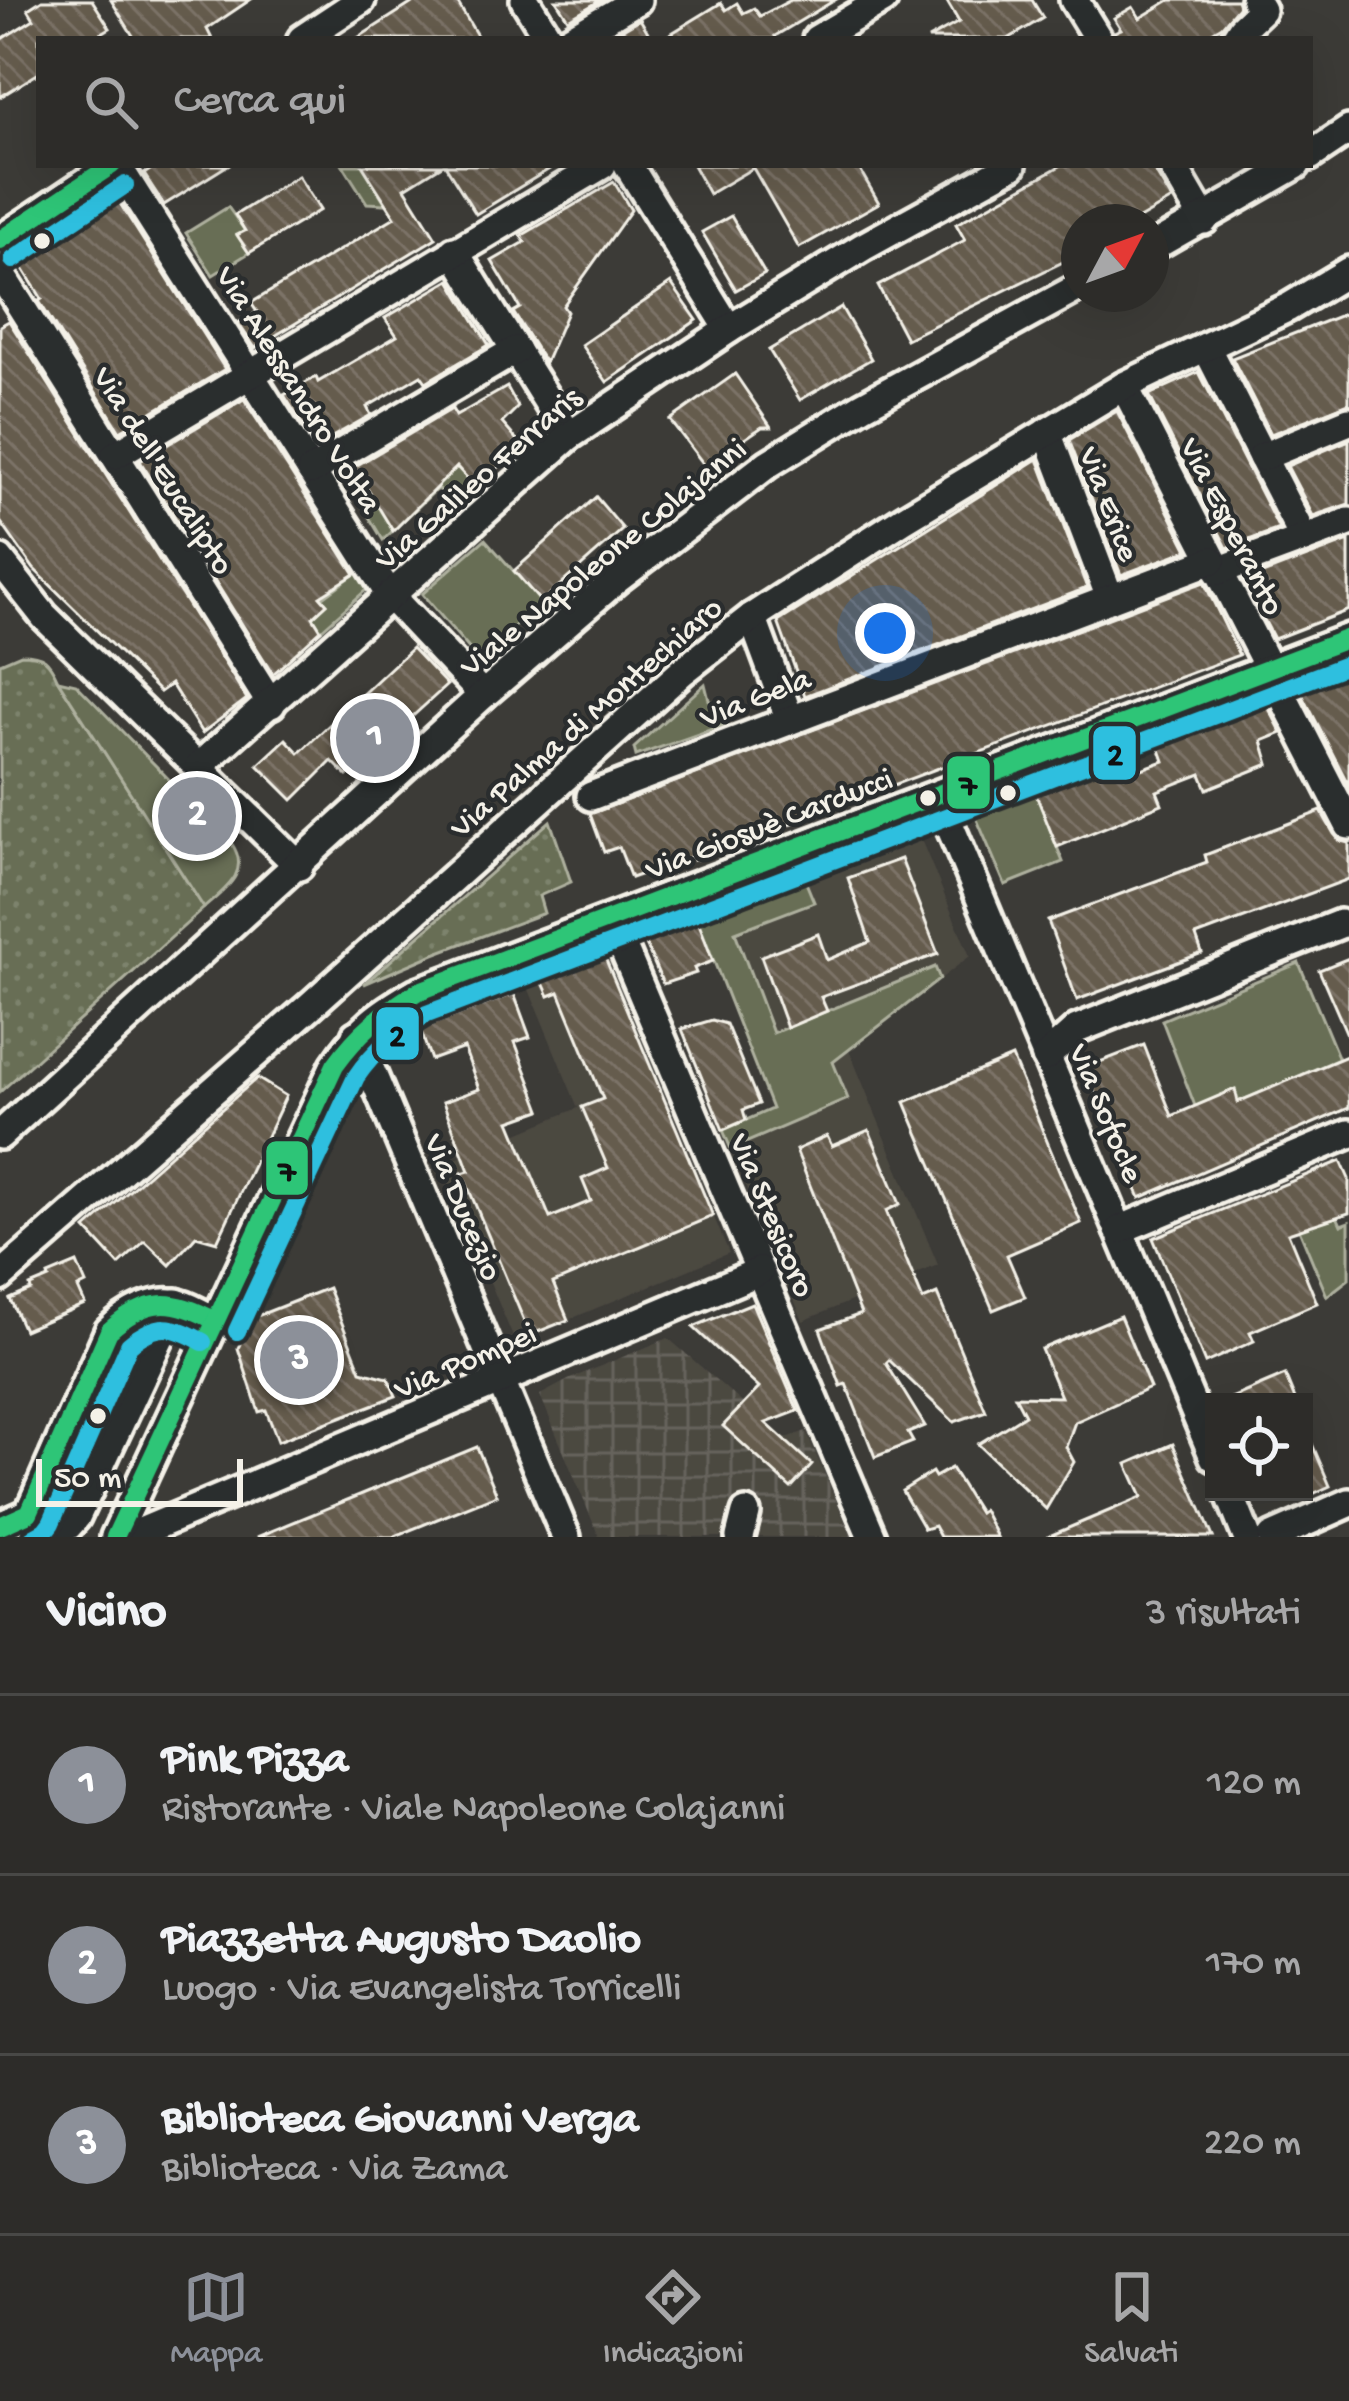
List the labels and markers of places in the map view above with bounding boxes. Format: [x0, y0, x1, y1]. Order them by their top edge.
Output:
unlabelled marker [31, 230, 53, 252]
pin: 1 [336, 693, 414, 783]
pin: 2 [158, 771, 236, 861]
unlabelled marker [997, 782, 1019, 804]
unlabelled marker [917, 787, 939, 809]
pin: 3 [260, 1315, 338, 1405]
unlabelled marker [87, 1405, 109, 1427]

